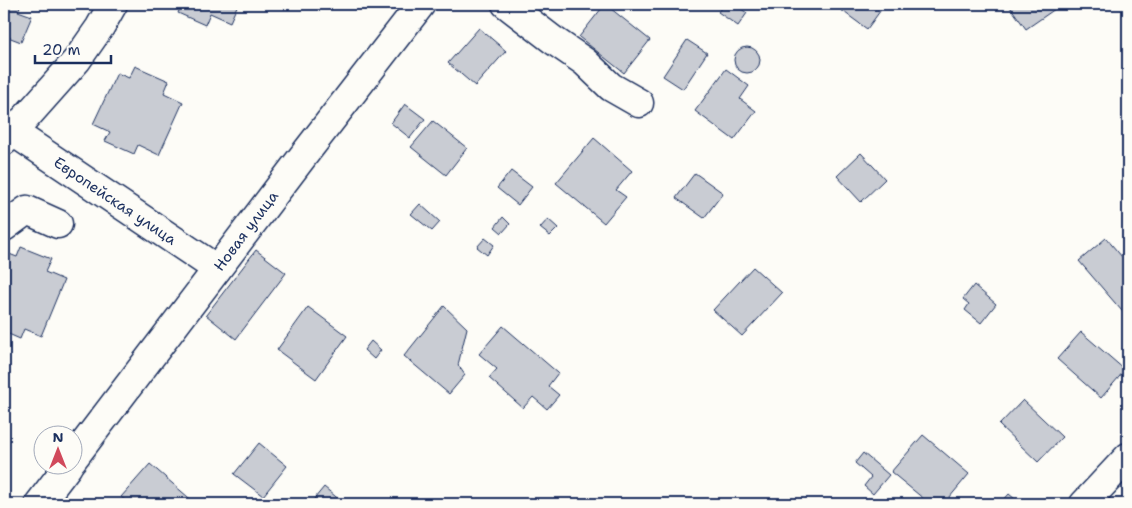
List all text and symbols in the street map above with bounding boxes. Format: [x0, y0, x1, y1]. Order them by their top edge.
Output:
scale bar [35, 32, 111, 64]
text: 20 m [42, 40, 81, 60]
street label: Европейская улица [50, 152, 181, 250]
street label: Новая улица [209, 186, 283, 275]
north arrow [32, 426, 82, 476]
text: N [52, 428, 64, 446]

